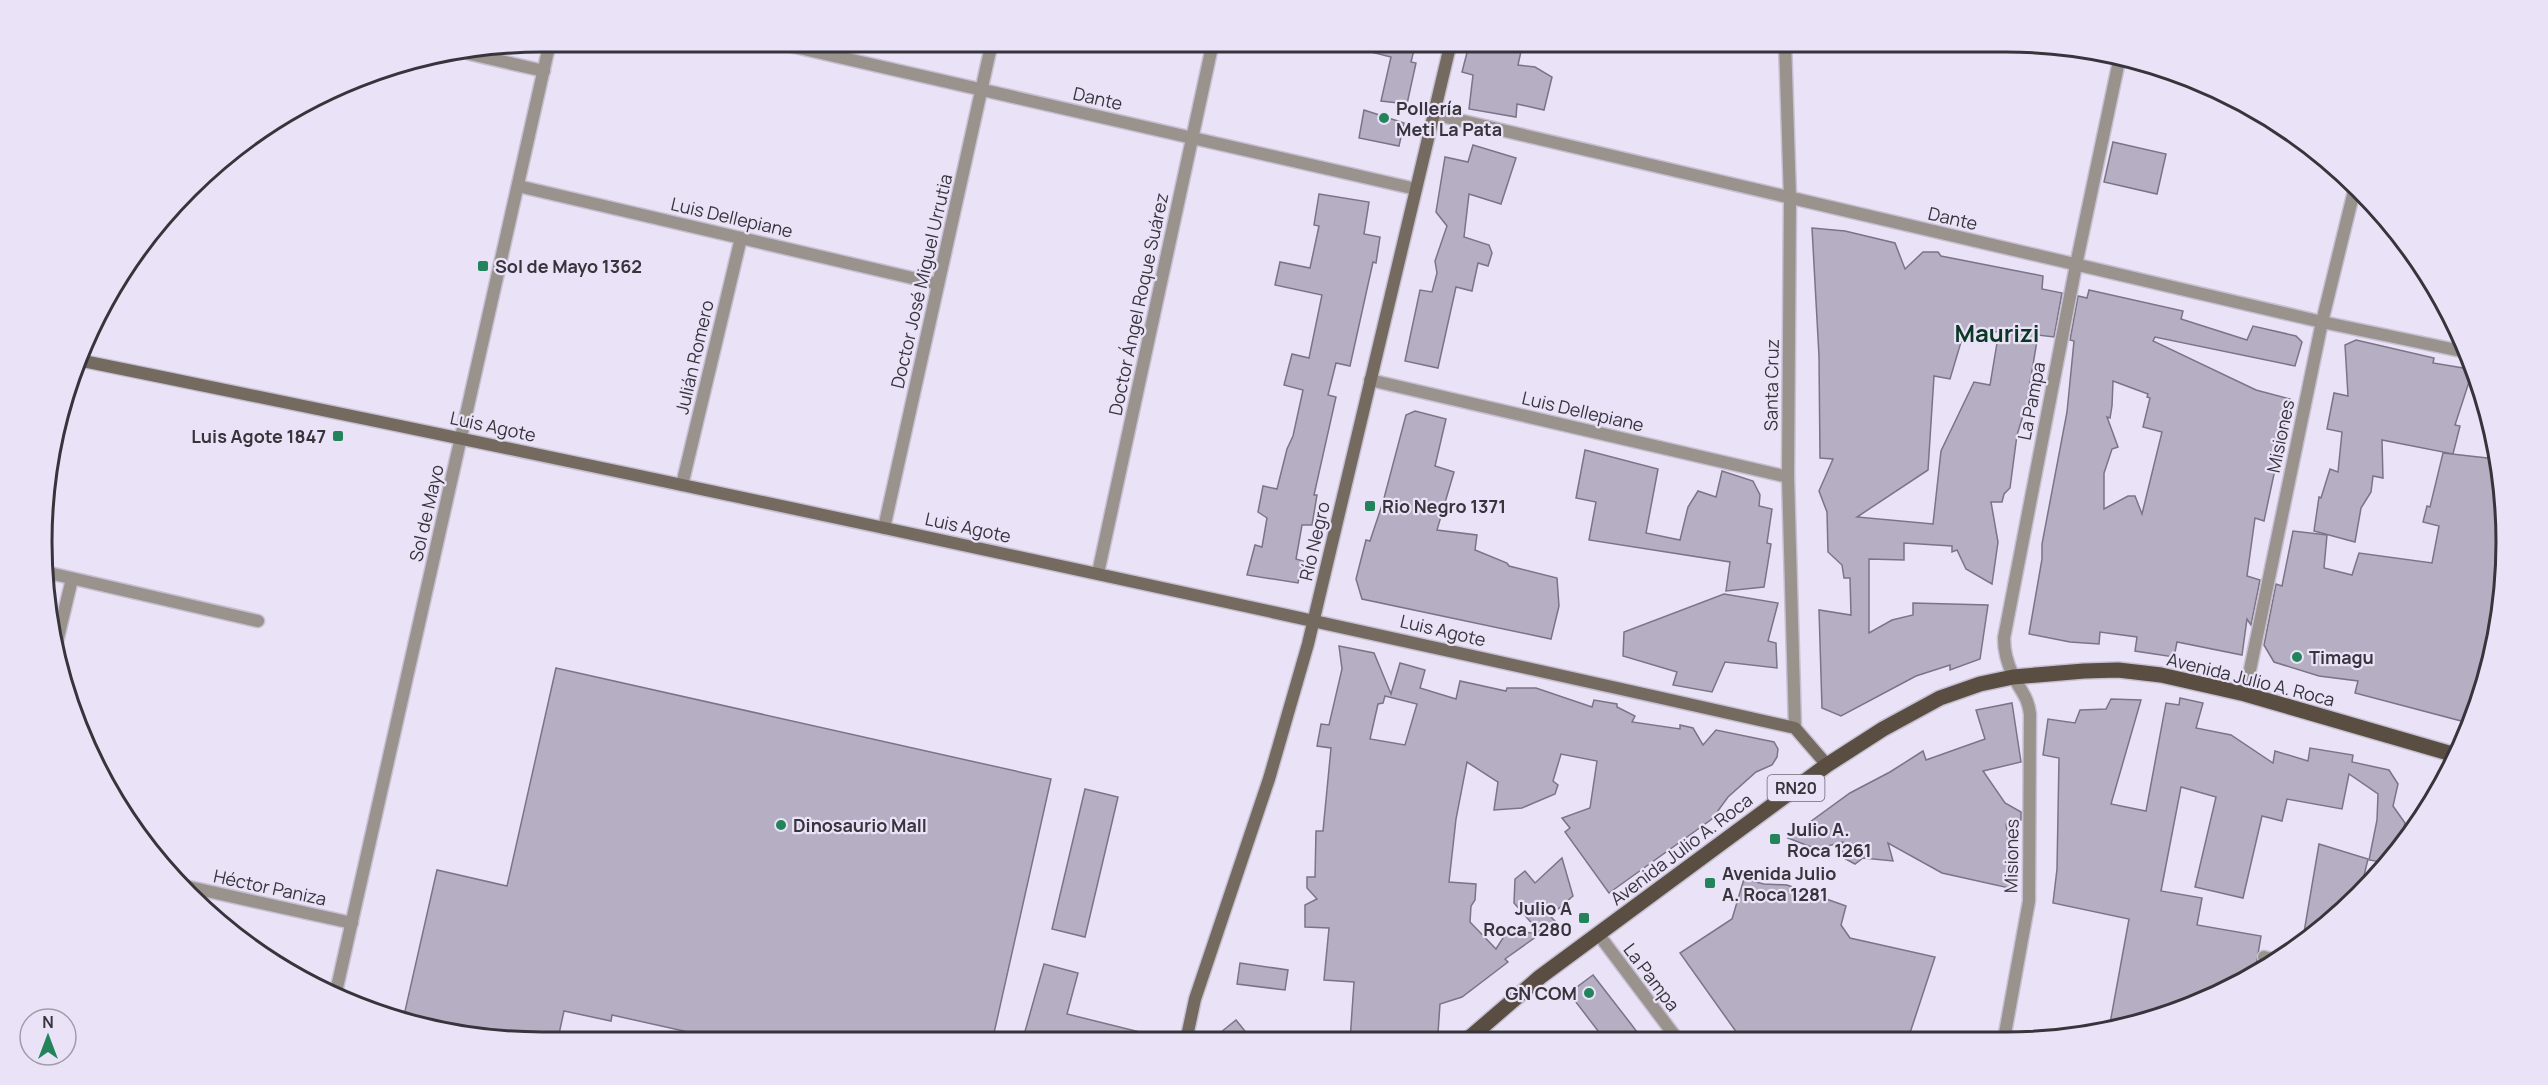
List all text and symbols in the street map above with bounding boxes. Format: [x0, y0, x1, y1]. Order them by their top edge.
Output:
street label: Dante [1071, 81, 1125, 115]
place label: Pollería Meti La Pata [1396, 96, 1502, 141]
marker: Pollería Meti La Pata [1377, 111, 1391, 125]
street label: Doctor José Miguel Urrutia [885, 171, 957, 391]
street label: Doctor Ángel Roque Suárez [1103, 190, 1173, 418]
street label: Luis Dellepiane [669, 191, 795, 243]
street label: Dante [1926, 201, 1980, 235]
place label: Sol de Mayo 1362 [495, 254, 642, 278]
marker: Sol de Mayo 1362 [476, 259, 490, 273]
street label: Julián Romero [669, 298, 719, 416]
district label: Maurizi [1954, 316, 2040, 349]
street label: Santa Cruz [1758, 339, 1784, 431]
street label: La Pampa [2012, 360, 2050, 442]
street label: Luis Dellepiane [1520, 385, 1646, 437]
street label: Misiones [2261, 397, 2299, 475]
street label: Luis Agote [448, 405, 538, 447]
place label: Luis Agote 1847 [191, 424, 326, 448]
marker: Luis Agote 1847 [331, 429, 345, 443]
street label: Sol de Mayo [403, 462, 449, 564]
place label: Rio Negro 1371 [1382, 494, 1506, 518]
street label: Río Negro [1293, 499, 1335, 583]
marker: Rio Negro 1371 [1363, 499, 1377, 513]
street label: Luis Agote [923, 506, 1013, 548]
street label: Luis Agote [1398, 608, 1488, 652]
place label: Timagu [2309, 645, 2374, 669]
street label: Avenida Julio A. Roca [2165, 647, 2337, 711]
marker: Timagu [2290, 650, 2304, 664]
road number: RN20 [1768, 775, 1824, 801]
street label: Avenida Julio A. Roca [1605, 788, 1757, 910]
place label: Dinosaurio Mall [793, 813, 927, 837]
place label: Julio A. Roca 1261 [1787, 817, 1872, 862]
marker: Dinosaurio Mall [774, 818, 788, 832]
street label: Misiones [1998, 819, 2024, 893]
marker: Julio A. Roca 1261 [1768, 832, 1782, 846]
place label: Avenida Julio A. Roca 1281 [1722, 861, 1836, 906]
street label: Héctor Paniza [211, 863, 329, 911]
marker: Avenida Julio A. Roca 1281 [1703, 876, 1717, 890]
place label: Julio A Roca 1280 [1483, 896, 1572, 941]
marker: Julio A Roca 1280 [1577, 911, 1591, 925]
street label: La Pampa [1619, 938, 1685, 1016]
place label: GN COM [1505, 981, 1577, 1005]
marker: GN COM [1582, 986, 1596, 1000]
north arrow [18, 1007, 78, 1067]
text: N [42, 1011, 54, 1033]

